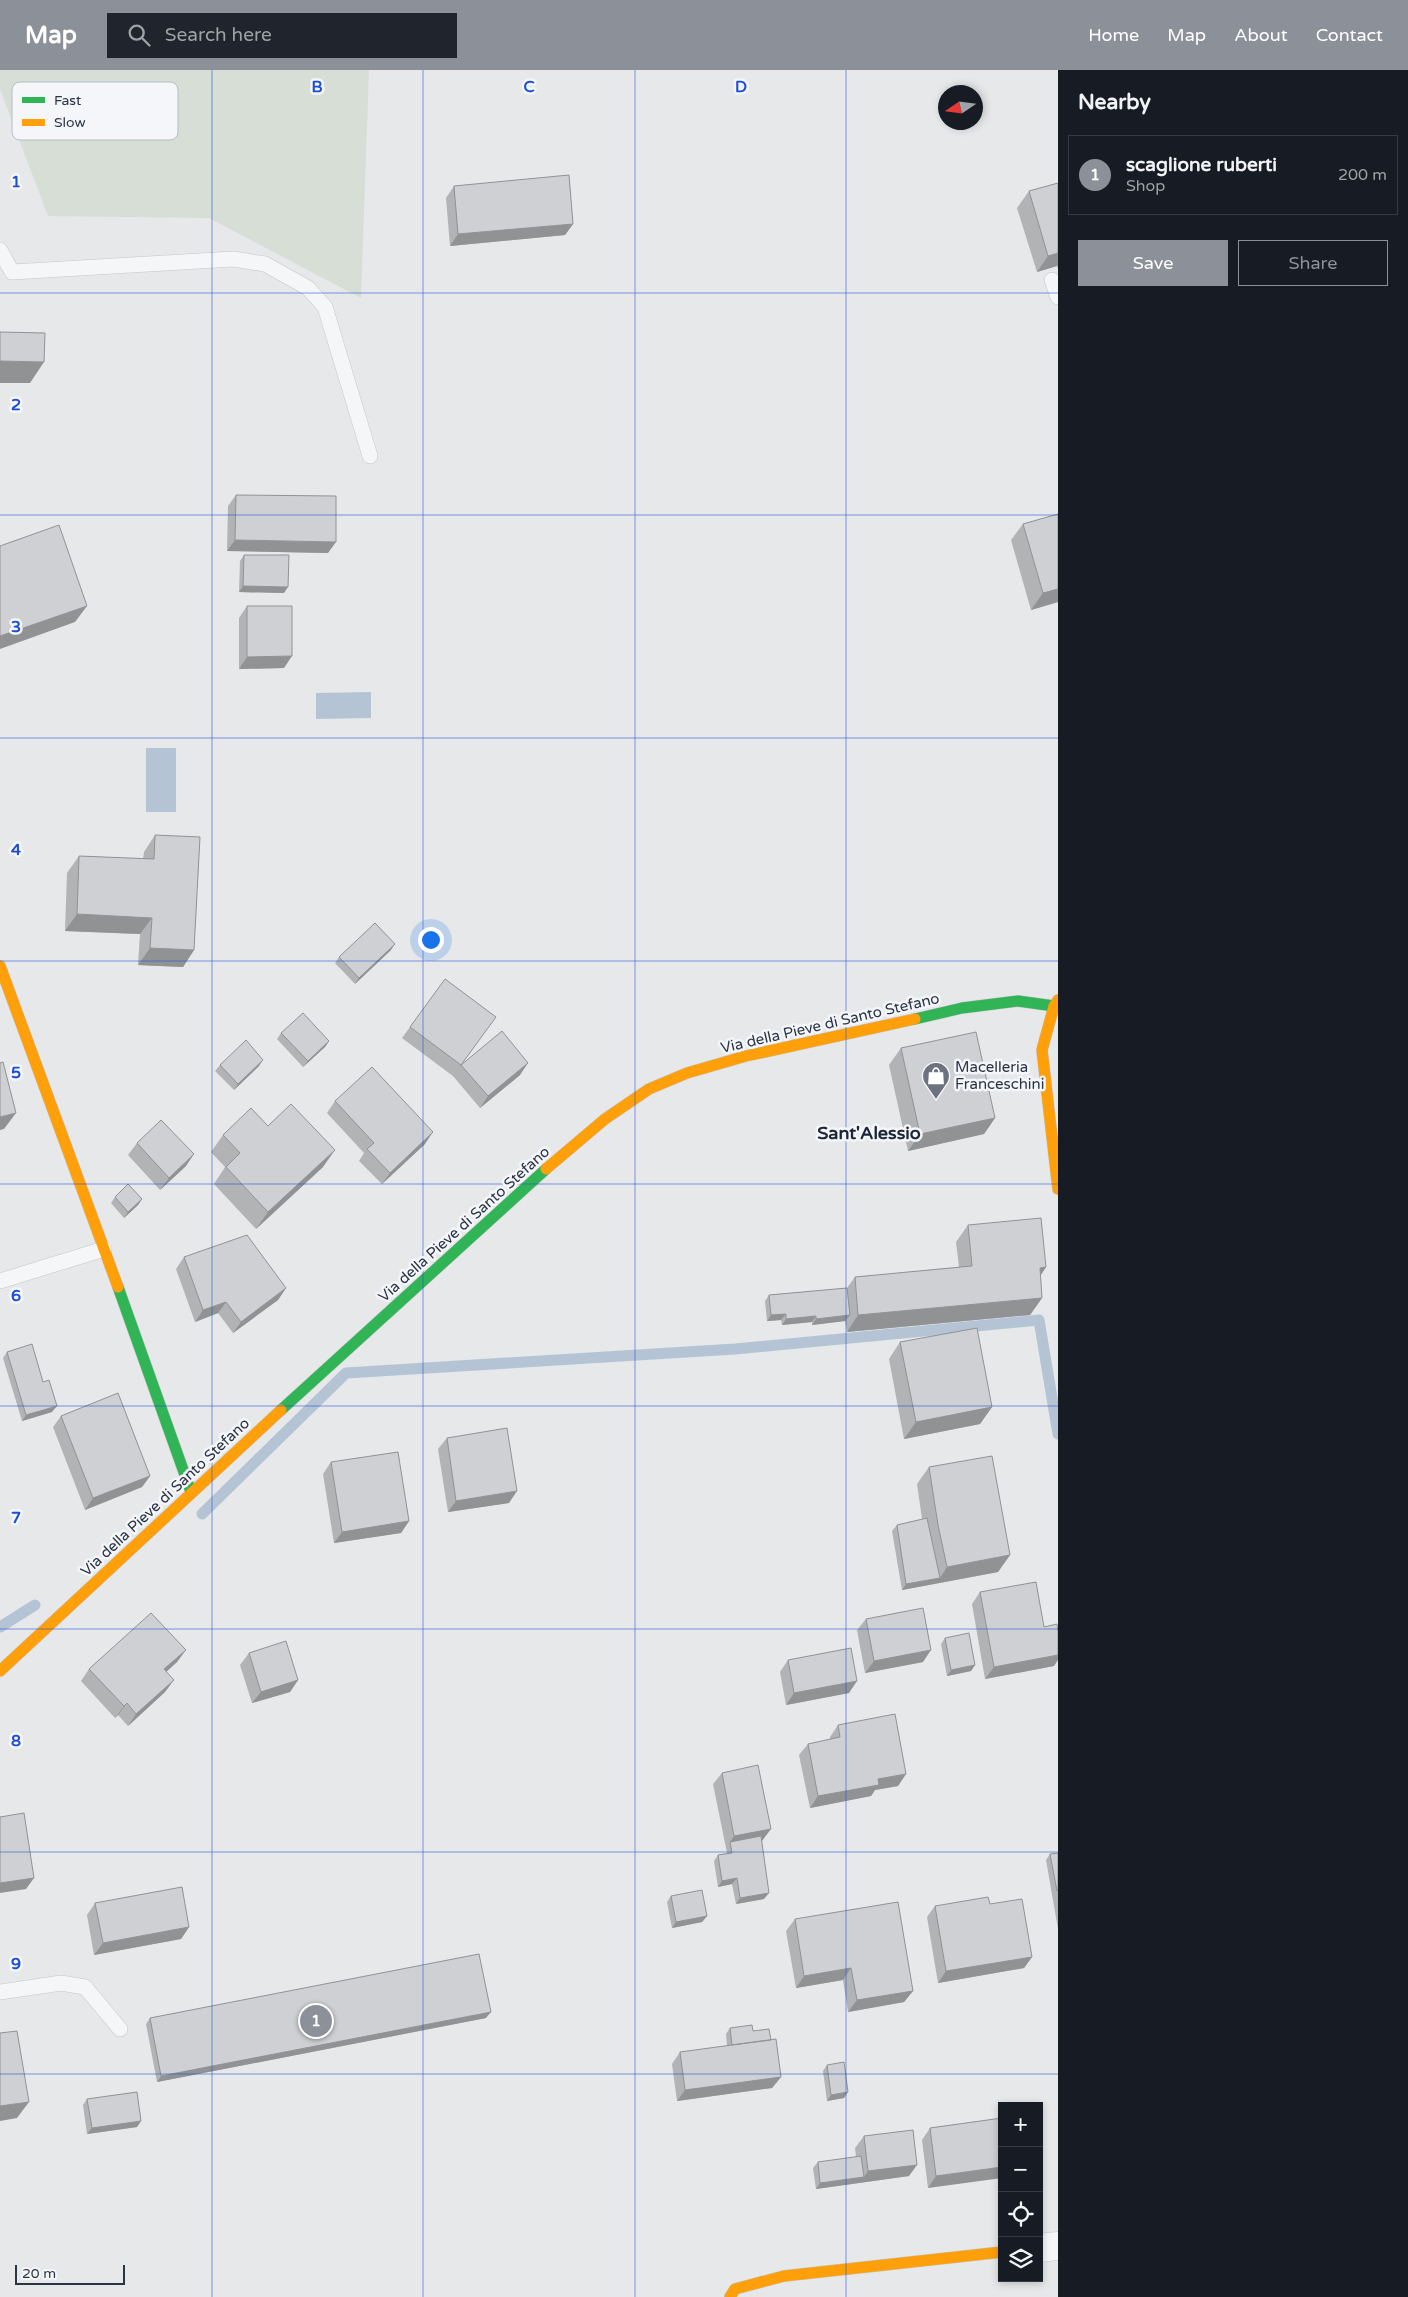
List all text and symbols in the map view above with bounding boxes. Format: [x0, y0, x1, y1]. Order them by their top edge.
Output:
search box [107, 13, 457, 58]
text: Map [25, 21, 77, 50]
icon: search [125, 21, 153, 49]
text: Search here [165, 24, 272, 46]
text: Home [1088, 24, 1139, 46]
text: Map [1167, 24, 1206, 46]
text: About [1234, 24, 1288, 46]
text: Contact [1316, 24, 1383, 46]
text: B [311, 77, 323, 97]
text: C [523, 77, 535, 97]
text: D [735, 77, 747, 97]
legend [12, 82, 178, 140]
north arrow [938, 85, 983, 130]
text: Nearby [1078, 90, 1151, 115]
text: Fast [54, 92, 82, 109]
text: Slow [54, 114, 86, 131]
text: scaglione ruberti [1126, 154, 1277, 176]
text: 1 [1090, 165, 1100, 185]
text: 200 m [1338, 165, 1387, 185]
text: 1 [11, 172, 21, 192]
text: Shop [1126, 176, 1165, 196]
button: Save [1078, 240, 1228, 286]
button: Share [1238, 240, 1388, 286]
text: 2 [11, 395, 21, 415]
text: 3 [11, 617, 21, 637]
text: 4 [11, 840, 21, 860]
your location [418, 927, 444, 953]
street label: Via della Pieve di Santo Stefano [719, 989, 941, 1057]
place label: Macelleria Franceschini [955, 1058, 1044, 1093]
shop icon: Macelleria Franceschini [921, 1061, 951, 1100]
text: 5 [11, 1063, 21, 1083]
district label: Sant'Alessio [817, 1122, 921, 1144]
street label: Via della Pieve di Santo Stefano [375, 1142, 553, 1306]
text: 6 [11, 1286, 21, 1306]
street label: Via della Pieve di Santo Stefano [77, 1414, 253, 1580]
text: 7 [11, 1508, 21, 1528]
text: 8 [11, 1731, 21, 1751]
text: 9 [11, 1954, 21, 1974]
pin: 1 [300, 2002, 332, 2040]
map controls [998, 2102, 1043, 2282]
button: + [998, 2102, 1043, 2147]
button: − [998, 2147, 1043, 2192]
button: locate [998, 2192, 1043, 2237]
button: layers [998, 2237, 1043, 2282]
scale bar [15, 2262, 125, 2285]
text: 20 m [22, 2265, 56, 2282]

